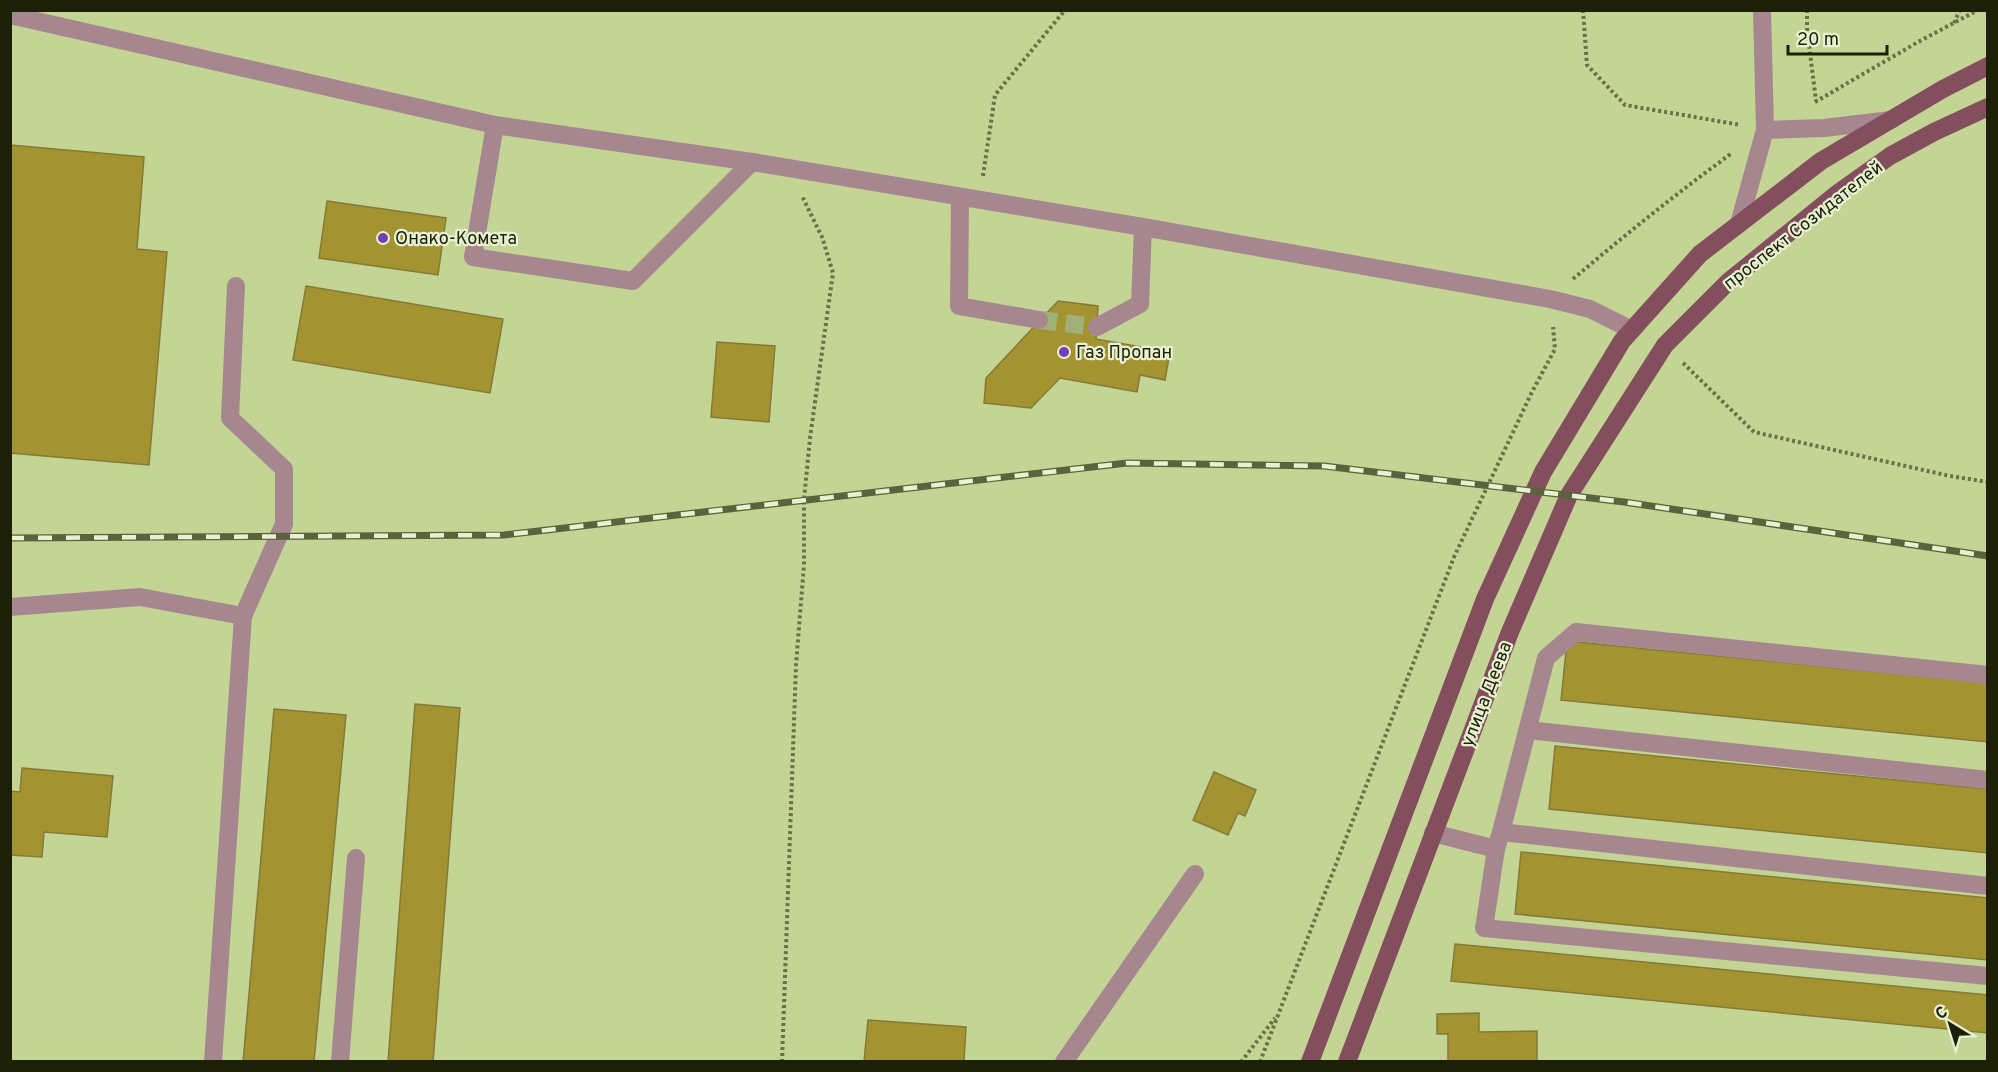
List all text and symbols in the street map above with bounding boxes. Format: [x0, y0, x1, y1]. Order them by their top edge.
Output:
scale bar [1788, 18, 1887, 56]
text: 20 m [1797, 29, 1839, 52]
street label: проспект Созидателей [1719, 157, 1888, 296]
place label: Онако-Комета [395, 228, 517, 251]
marker: Онако-Комета [376, 231, 390, 245]
place label: Газ Пропан [1076, 342, 1172, 365]
marker: Газ Пропан [1057, 345, 1071, 359]
street label: улица Деева [1457, 639, 1518, 750]
north arrow [1920, 994, 1980, 1054]
text: С [1932, 1003, 1952, 1025]

